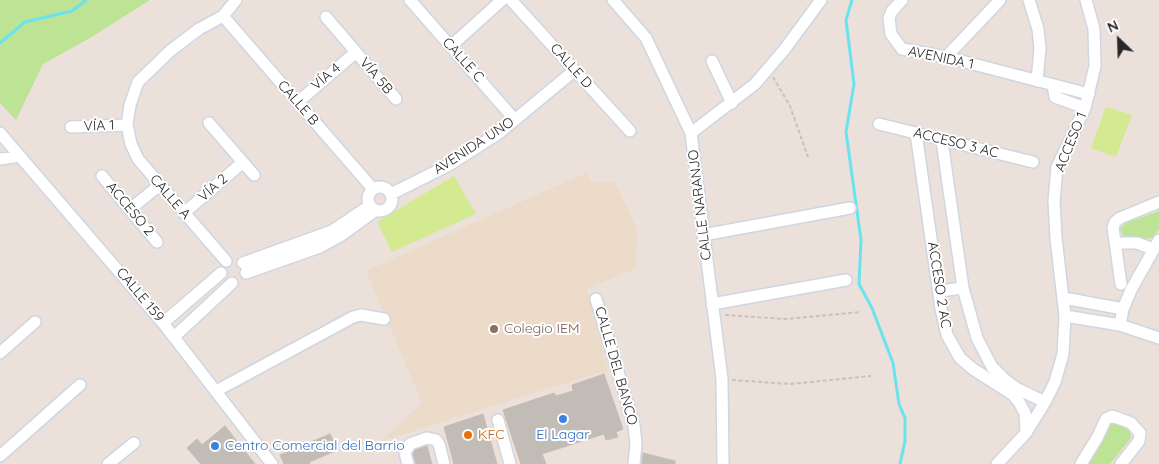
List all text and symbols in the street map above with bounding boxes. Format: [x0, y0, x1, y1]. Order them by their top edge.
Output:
north arrow [1094, 15, 1144, 65]
text: N [1105, 16, 1121, 37]
street label: CALLE C [439, 34, 487, 86]
street label: CALLE D [546, 40, 596, 92]
street label: AVENIDA 1 [907, 43, 975, 73]
street label: VÍA 5B [356, 54, 396, 98]
street label: VÍA 4 [308, 60, 344, 94]
street label: CALLE B [274, 77, 322, 129]
street label: ACCESO 1 [1051, 110, 1091, 174]
street label: AVENIDA UNO [431, 114, 517, 178]
street label: VÍA 1 [83, 117, 115, 135]
street label: ACCESO 3 AC [912, 124, 1000, 162]
street label: CALLE NARANJO [685, 149, 715, 261]
street label: CALLE A [146, 171, 194, 223]
street label: VÍA 2 [195, 171, 231, 205]
street label: ACCESO 2 [103, 179, 157, 239]
street label: ACCESO 2 AC [924, 241, 954, 329]
street label: CALLE 159 [113, 265, 167, 325]
street label: CALLE DEL BANCO [591, 305, 641, 427]
place label: Colegio IEM [504, 321, 580, 337]
marker: Colegio IEM [488, 323, 500, 335]
marker: El Lagar [557, 413, 569, 425]
place label: KFC [478, 427, 504, 443]
place label: El Lagar [536, 427, 590, 443]
marker: KFC [462, 429, 474, 441]
place label: Centro Comercial del Barrio [225, 438, 405, 454]
marker: Centro Comercial del Barrio [209, 440, 221, 452]

